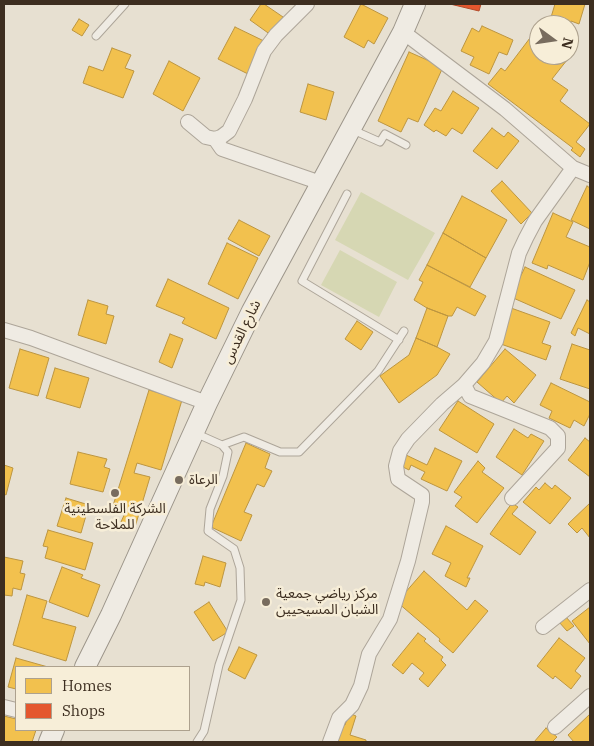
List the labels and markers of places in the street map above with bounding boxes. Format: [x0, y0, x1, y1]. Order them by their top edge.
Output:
place label: الرعاة [189, 472, 218, 488]
marker: الرعاة [173, 474, 185, 486]
marker: الشركة الفلسطينية للملاحة [109, 487, 121, 499]
place label: الشركة الفلسطينية للملاحة [64, 501, 166, 534]
place label: مركز رياضي جمعية الشبان المسيحيين [276, 586, 378, 618]
marker: مركز رياضي جمعية الشبان المسيحيين [260, 596, 272, 608]

